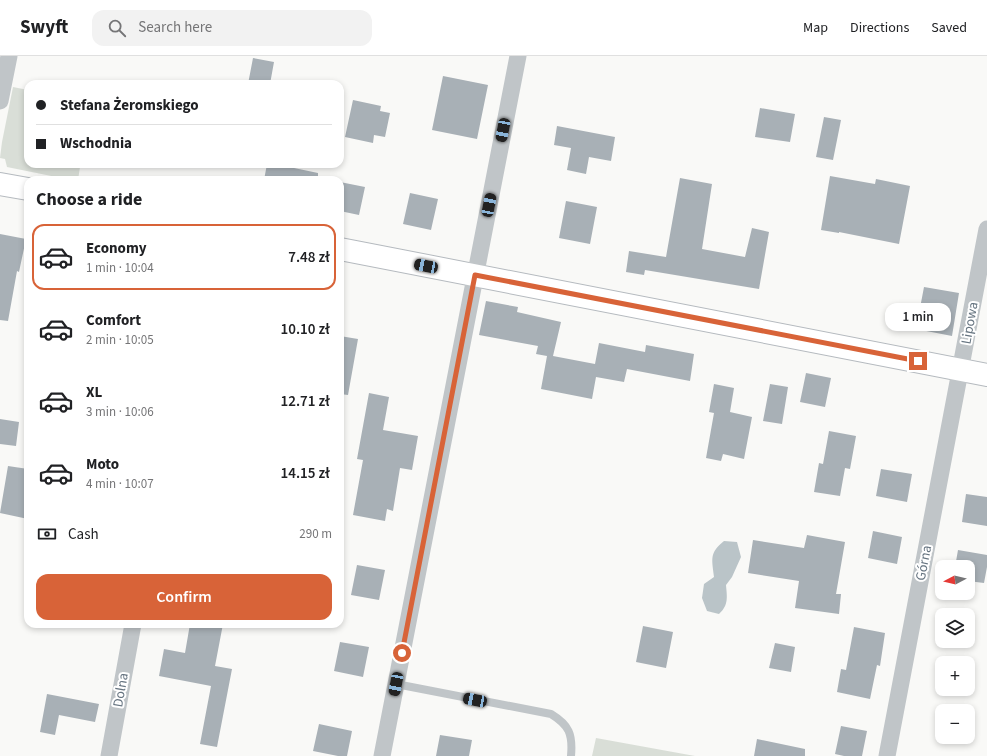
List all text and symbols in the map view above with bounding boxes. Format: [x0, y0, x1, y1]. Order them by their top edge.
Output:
search box [92, 10, 372, 46]
text: Swyft [20, 14, 68, 41]
icon: search [106, 17, 128, 39]
text: Search here [138, 17, 212, 38]
text: Map [803, 18, 828, 38]
text: Directions [850, 18, 909, 38]
text: Saved [931, 18, 967, 38]
text: Stefana Żeromskiego [60, 95, 199, 116]
car [495, 117, 511, 143]
text: Wschodnia [60, 133, 132, 154]
text: Choose a ride [36, 187, 142, 212]
car [481, 192, 497, 218]
text: Economy [86, 238, 147, 259]
icon: car [38, 239, 74, 275]
text: 7.48 zł [288, 247, 330, 268]
car [413, 258, 439, 274]
text: 1 min · 10:04 [86, 259, 154, 277]
street label: Lipowa [956, 300, 984, 346]
callout: 1 min [885, 303, 951, 331]
text: 1 min [903, 308, 933, 326]
text: Comfort [86, 310, 141, 331]
icon: car [38, 311, 74, 347]
text: 10.10 zł [281, 319, 330, 340]
text: 2 min · 10:05 [86, 331, 154, 349]
route end [909, 352, 927, 370]
text: XL [86, 382, 102, 403]
icon: car [38, 383, 74, 419]
text: 12.71 zł [281, 391, 330, 412]
text: 3 min · 10:06 [86, 403, 154, 421]
text: Moto [86, 454, 119, 475]
icon: car [38, 455, 74, 491]
text: 14.15 zł [281, 463, 330, 484]
text: 4 min · 10:07 [86, 475, 154, 493]
icon: cash [36, 523, 58, 545]
text: Cash [68, 524, 99, 545]
text: 290 m [299, 525, 332, 543]
street label: Górna [911, 544, 937, 582]
north arrow [935, 560, 975, 600]
map controls [935, 560, 975, 744]
button: Confirm [36, 574, 332, 620]
button: layers [935, 608, 975, 648]
route start [393, 644, 411, 662]
button: + [935, 656, 975, 696]
street label: Dolna [108, 671, 134, 709]
car [388, 671, 404, 697]
car [462, 692, 488, 708]
button: − [935, 704, 975, 744]

